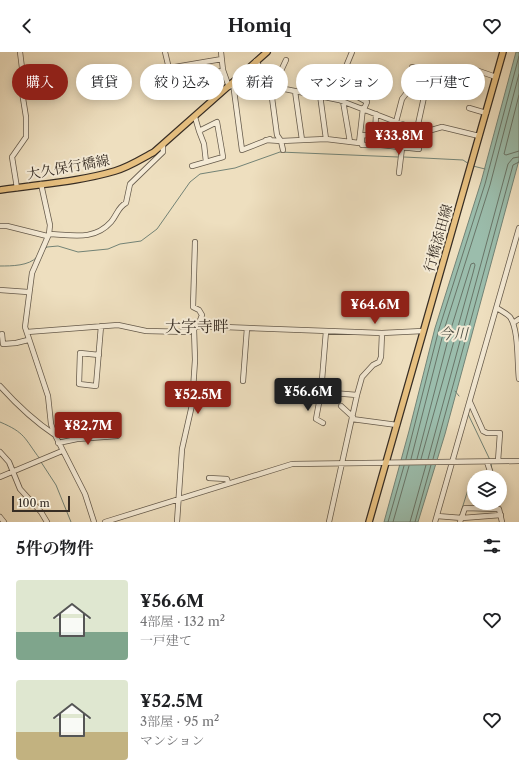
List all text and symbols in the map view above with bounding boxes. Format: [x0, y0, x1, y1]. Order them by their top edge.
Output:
icon: back [16, 15, 38, 37]
text: Homiq [228, 15, 291, 37]
icon: heart [481, 15, 503, 37]
chip: 購入 [12, 64, 68, 100]
chip: 賃貸 [76, 64, 132, 100]
chip: 絞り込み [140, 64, 224, 100]
chip: 新着 [232, 64, 288, 100]
chip: マンション [296, 64, 393, 100]
chip: 一戸建て [401, 64, 485, 100]
pin: ¥33.8M [366, 122, 432, 156]
text: ¥33.8M [374, 127, 424, 143]
street label: 大久保行橋線 [25, 151, 111, 183]
street label: 行橋添田線 [420, 202, 456, 274]
pin: ¥64.6M [342, 291, 408, 325]
text: ¥64.6M [350, 296, 400, 312]
district label: 大字寺畔 [165, 316, 229, 336]
water label: 今川 [438, 324, 470, 343]
pin: ¥56.6M [275, 378, 341, 412]
pin: ¥52.5M [165, 381, 231, 415]
text: ¥56.6M [283, 383, 333, 399]
text: ¥52.5M [174, 386, 222, 402]
pin: ¥82.7M [55, 412, 121, 446]
text: ¥82.7M [64, 417, 112, 433]
map controls [467, 470, 507, 510]
button: layers [467, 470, 507, 510]
scale bar [12, 494, 70, 513]
text: 100 m [18, 496, 50, 510]
icon: filters [481, 535, 503, 557]
text: 5件の物件 [16, 538, 93, 558]
text: ¥56.6M [140, 591, 204, 611]
icon: home [48, 596, 96, 644]
icon: heart [481, 609, 503, 631]
text: 4部屋 · 132 m² [140, 613, 225, 629]
text: 一戸建て [140, 632, 192, 648]
text: ¥52.5M [140, 691, 203, 711]
icon: home [48, 696, 96, 744]
icon: heart [481, 709, 503, 731]
text: 3部屋 · 95 m² [140, 713, 219, 729]
text: マンション [140, 732, 204, 748]

